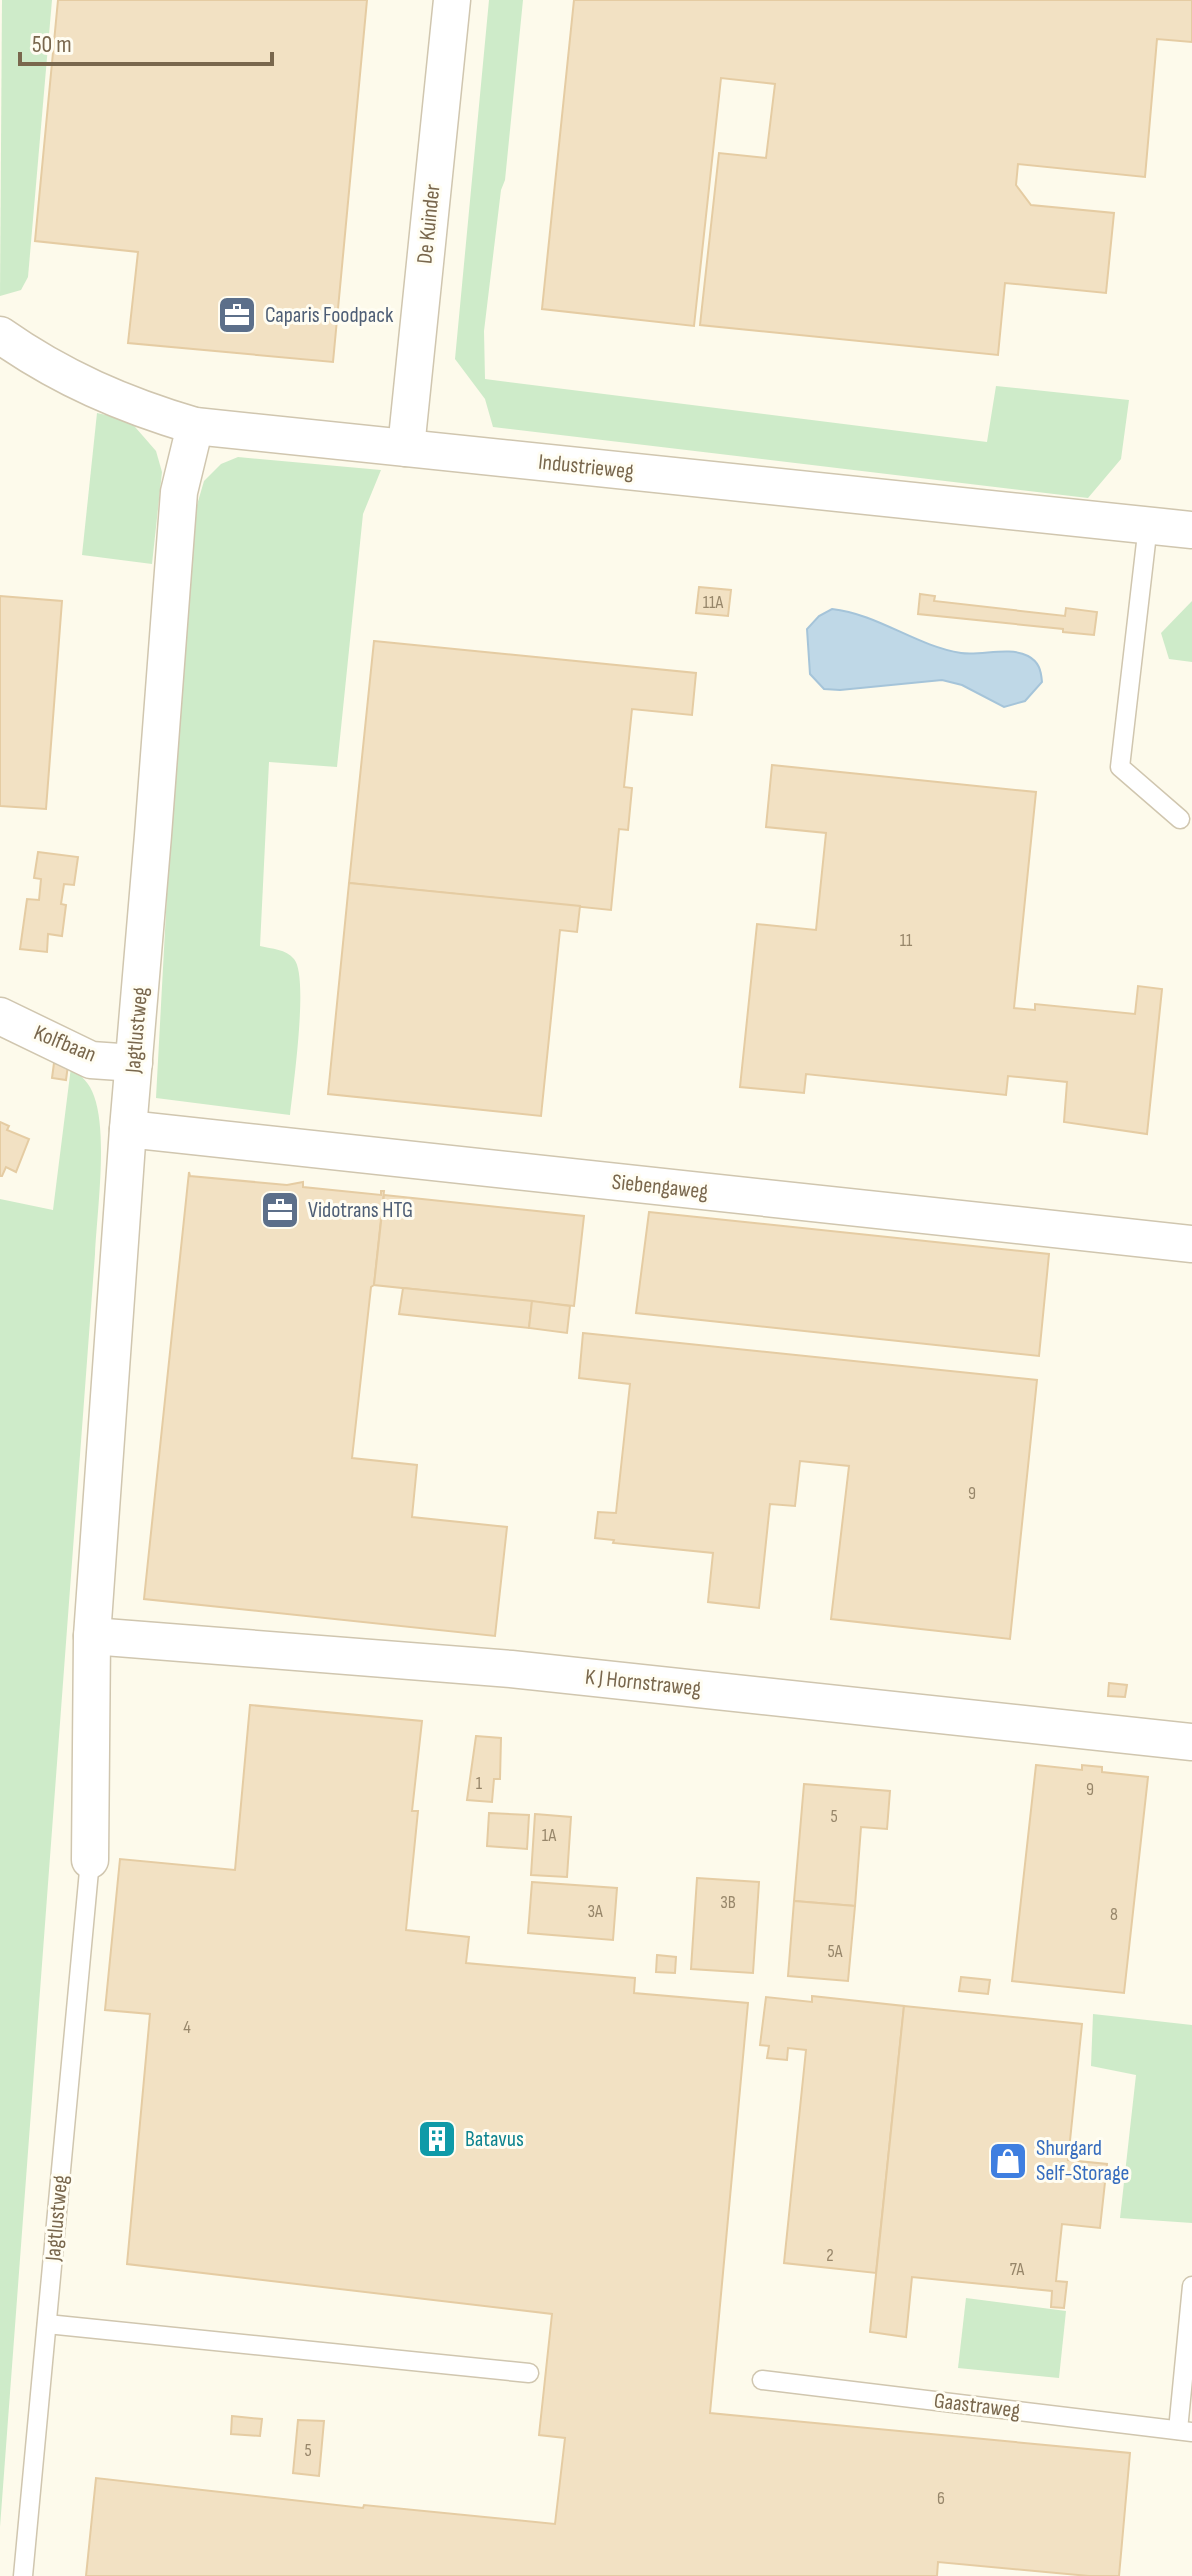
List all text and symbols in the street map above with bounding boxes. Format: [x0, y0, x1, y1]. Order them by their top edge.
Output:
scale bar [20, 16, 272, 66]
text: 50 m [32, 30, 72, 59]
street label: De Kuinder [411, 183, 447, 265]
office icon: Caparis Foodpack [216, 294, 258, 336]
place label: Caparis Foodpack [265, 302, 394, 329]
street label: Industrieweg [537, 449, 635, 485]
house number: 11A [703, 592, 724, 613]
house number: 11 [900, 930, 913, 951]
street label: Jagtlustweg [120, 986, 154, 1075]
street label: Kolfbaan [30, 1019, 100, 1069]
street label: Siebengaweg [611, 1169, 710, 1205]
office icon: Vidotrans HTG [259, 1189, 301, 1231]
place label: Vidotrans HTG [308, 1197, 413, 1224]
house number: 9 [968, 1483, 976, 1504]
street label: K J Hornstraweg [584, 1663, 702, 1703]
house number: 1 [476, 1773, 483, 1794]
house number: 9 [1086, 1779, 1094, 1800]
house number: 5 [830, 1806, 838, 1827]
house number: 1A [542, 1825, 556, 1846]
house number: 3B [720, 1892, 736, 1913]
house number: 3A [587, 1901, 603, 1922]
house number: 8 [1110, 1904, 1118, 1925]
house number: 5A [828, 1941, 843, 1962]
house number: 4 [183, 2017, 191, 2038]
building icon: Batavus [416, 2118, 458, 2160]
place label: Batavus [465, 2126, 524, 2153]
place label: Shurgard Self-Storage [1036, 2135, 1129, 2187]
shop icon: Shurgard Self-Storage [987, 2140, 1029, 2182]
street label: Jagtlustweg [40, 2174, 74, 2263]
house number: 2 [826, 2245, 834, 2266]
house number: 7A [1010, 2259, 1025, 2280]
street label: Gaastraweg [932, 2387, 1022, 2425]
house number: 5 [304, 2440, 312, 2461]
house number: 6 [937, 2488, 945, 2509]

